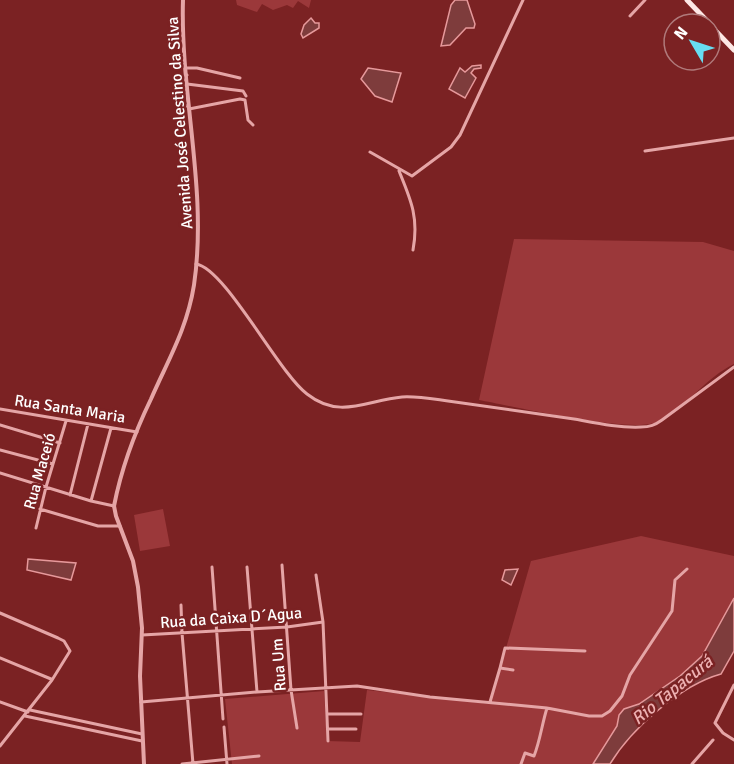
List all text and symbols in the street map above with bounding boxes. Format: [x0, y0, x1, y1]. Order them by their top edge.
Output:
north arrow [662, 12, 722, 72]
street label: Avenida José Celestino da Silva [163, 16, 197, 230]
text: N [670, 23, 692, 44]
street label: Rua Santa Maria [13, 390, 127, 428]
street label: Rua Maceió [19, 431, 60, 512]
street label: Rua da Caixa D´Agua [159, 603, 303, 633]
street label: Rua Um [267, 638, 291, 692]
water label: Rio Tapacurá [627, 650, 718, 729]

